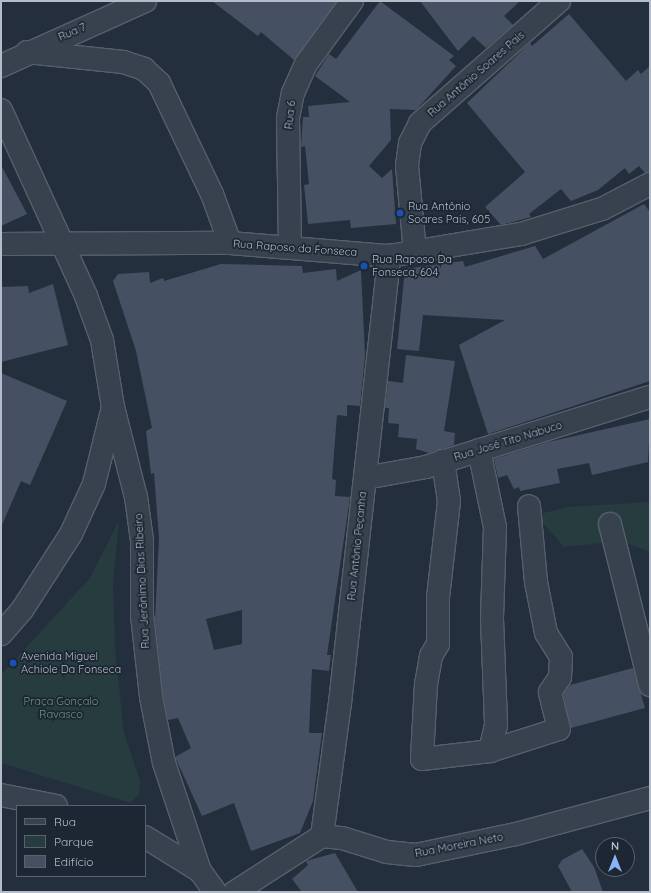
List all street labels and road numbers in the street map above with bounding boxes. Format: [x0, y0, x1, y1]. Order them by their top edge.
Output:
street label: Rua 7 [56, 20, 88, 44]
street label: Rua Antônio Soares Pais [425, 28, 527, 120]
street label: Rua 6 [282, 100, 298, 130]
street label: Rua Raposo da Fonseca [232, 237, 358, 259]
street label: Rua José Tito Nabuco [452, 418, 564, 464]
street label: Rua Antônio Peçanha [345, 491, 369, 601]
street label: Rua Jerônimo Dias Ribeiro [132, 513, 152, 649]
street label: Rua Moreira Neto [414, 830, 504, 860]

